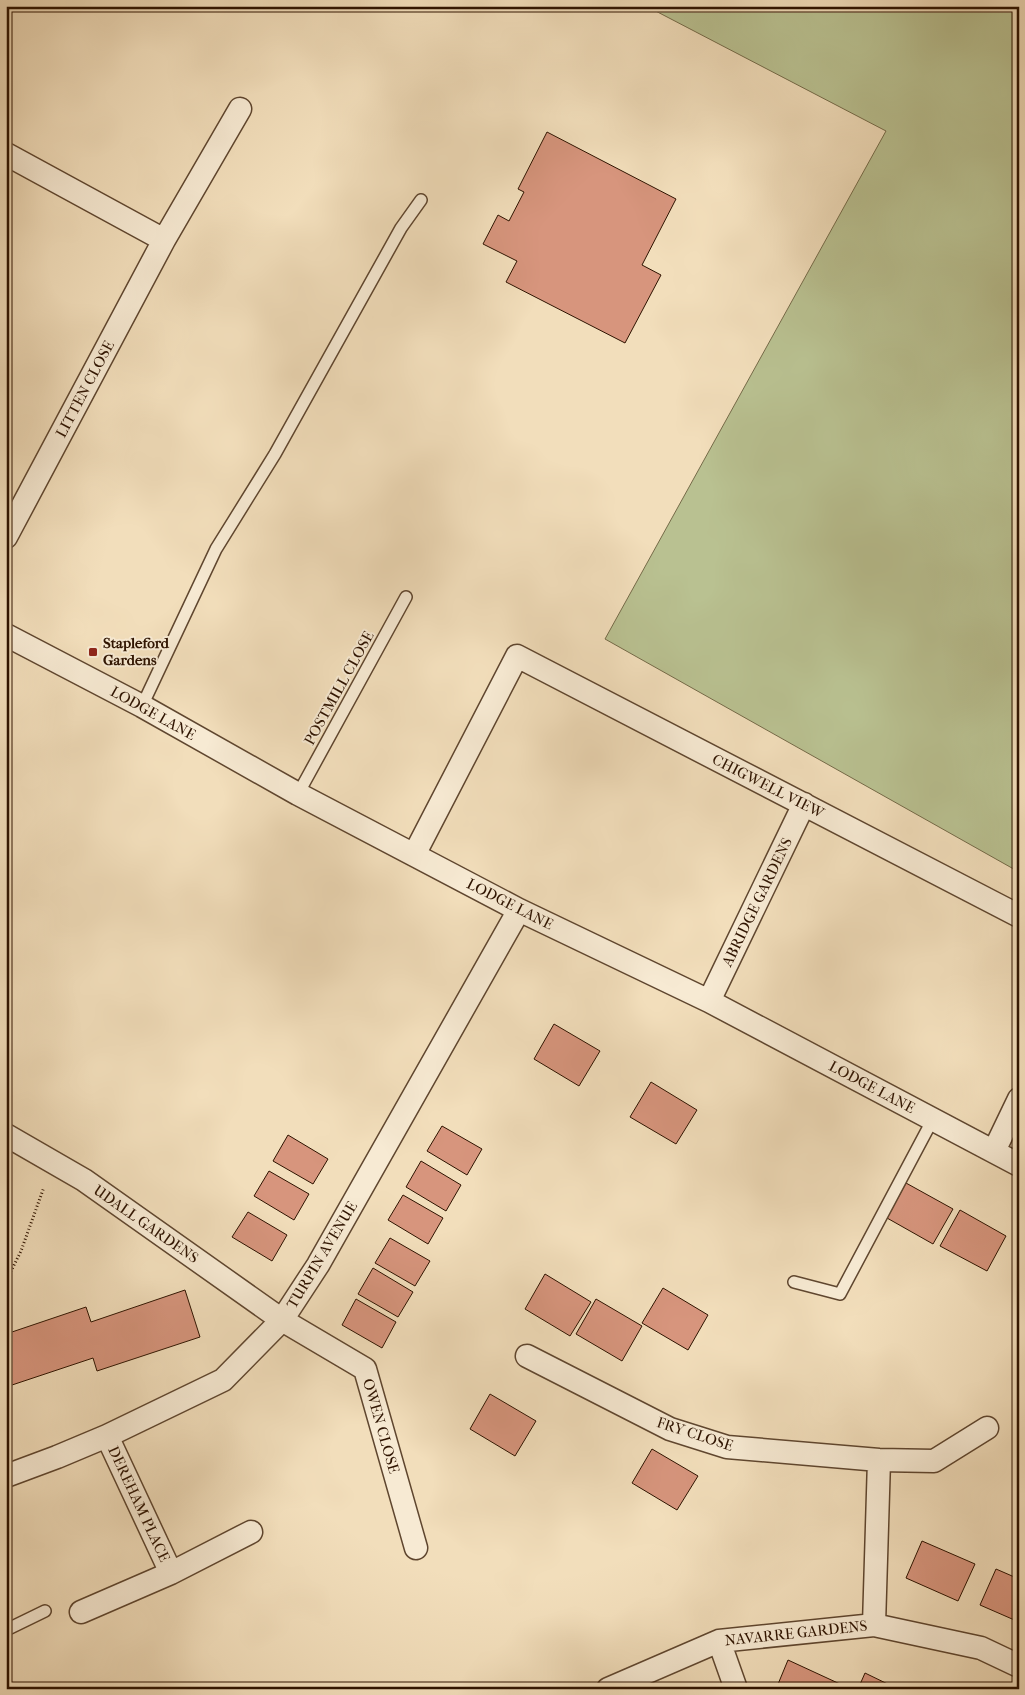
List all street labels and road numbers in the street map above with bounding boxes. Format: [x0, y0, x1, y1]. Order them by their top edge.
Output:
street label: LITTEN CLOSE [52, 337, 118, 441]
street label: POSTMILL CLOSE [300, 628, 378, 748]
street label: LODGE LANE [107, 682, 199, 744]
street label: CHIGWELL VIEW [709, 750, 828, 823]
street label: ABRIDGE GARDENS [718, 834, 796, 970]
street label: LODGE LANE [464, 874, 556, 934]
street label: LODGE LANE [826, 1057, 918, 1117]
street label: UDALL GARDENS [90, 1181, 202, 1267]
street label: TURPIN AVENUE [283, 1198, 361, 1312]
street label: OWEN CLOSE [359, 1376, 403, 1476]
street label: FRY CLOSE [654, 1413, 736, 1455]
street label: DEREHAM PLACE [104, 1443, 174, 1565]
street label: NAVARRE GARDENS [724, 1617, 868, 1649]

